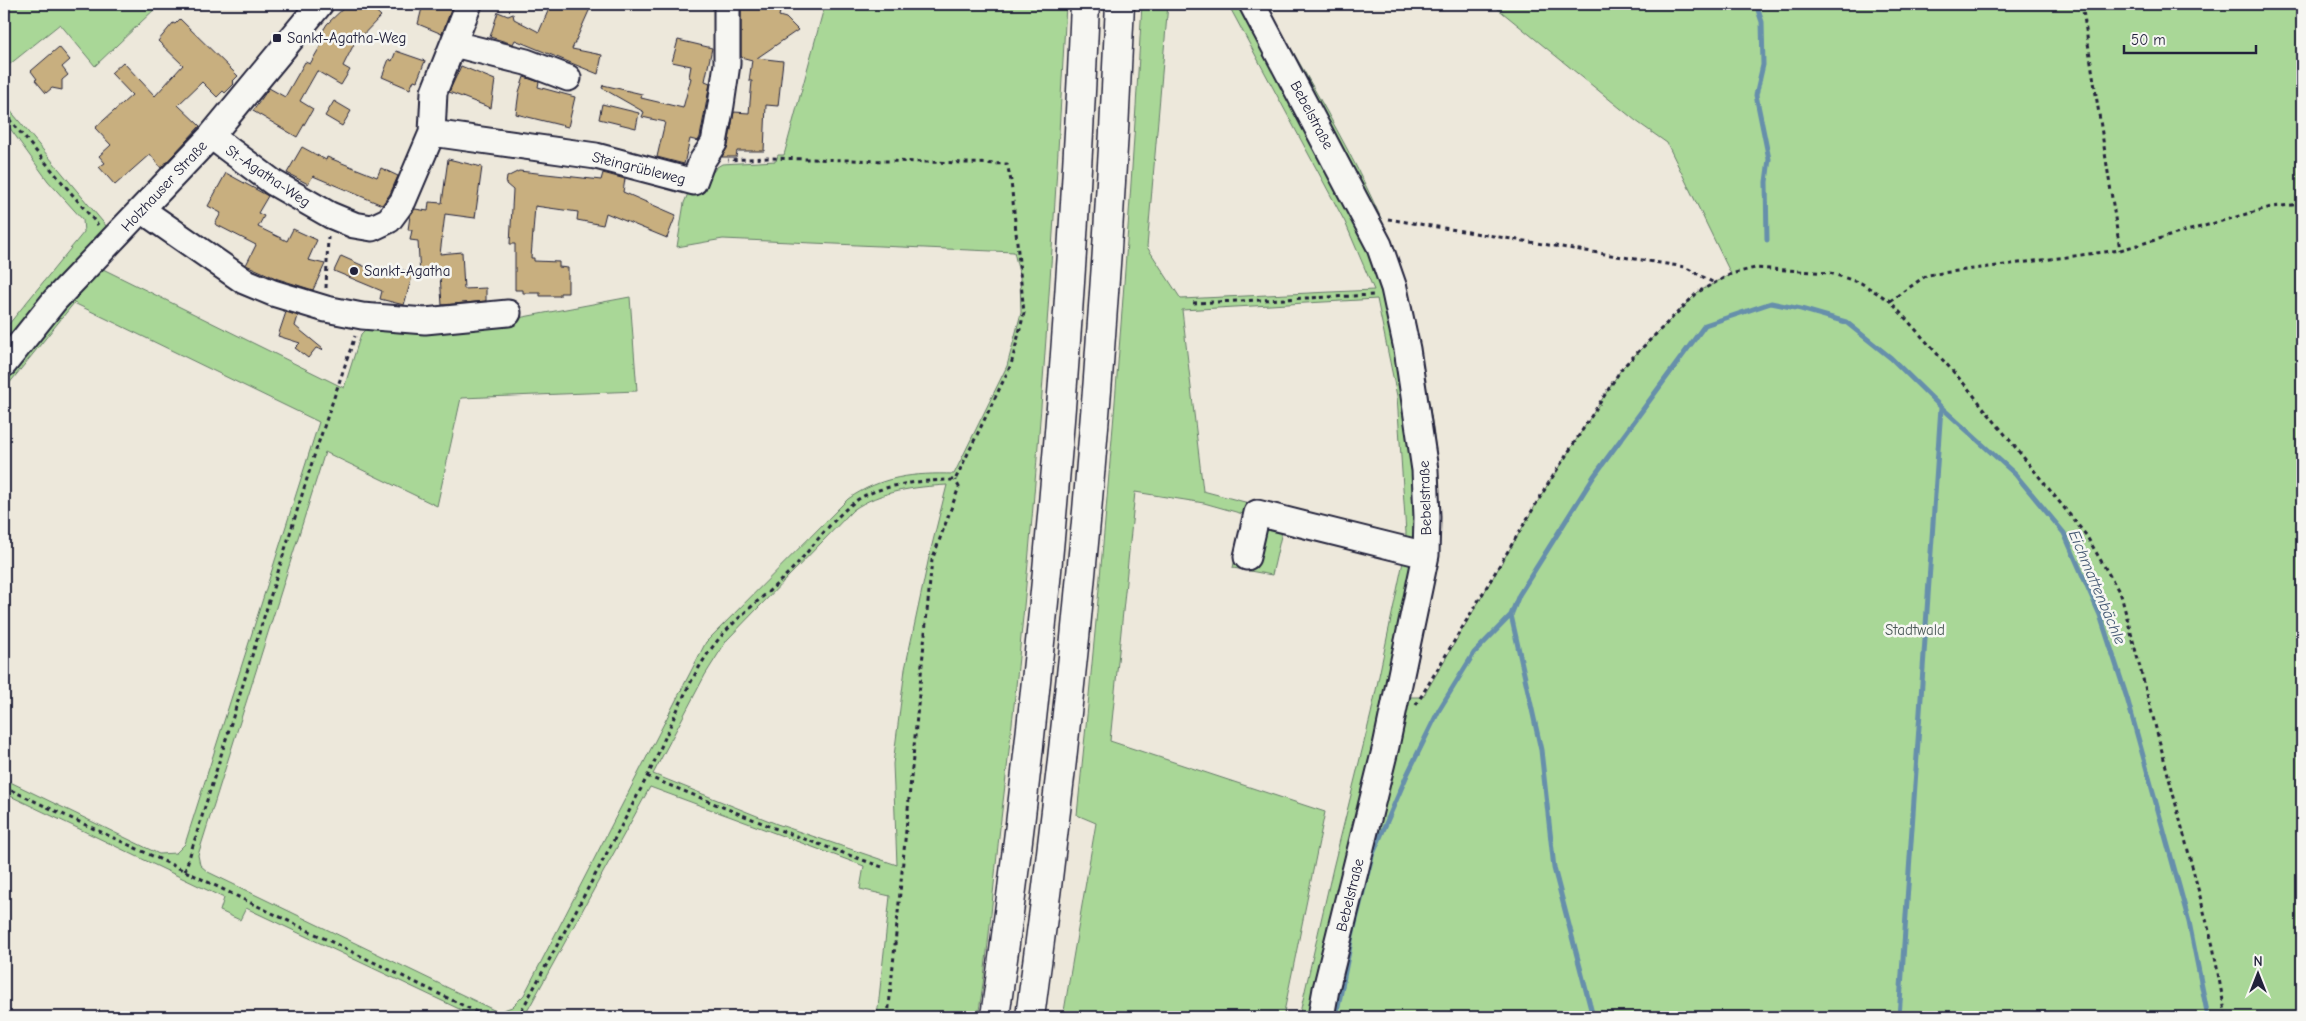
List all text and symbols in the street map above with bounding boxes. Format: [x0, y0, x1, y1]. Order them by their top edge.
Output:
scale bar [2124, 22, 2256, 54]
place label: Sankt-Agatha-Weg [287, 29, 406, 47]
text: 50 m [2131, 31, 2166, 49]
marker: Sankt-Agatha-Weg [271, 32, 283, 44]
street label: Bebelstraße [1286, 78, 1338, 153]
street label: Holzhauser Straße [117, 136, 211, 235]
street label: St.-Agatha-Weg [222, 141, 314, 211]
street label: Steingrübleweg [590, 148, 688, 188]
place label: Sankt-Agatha [364, 262, 450, 280]
marker: Sankt-Agatha [348, 265, 360, 277]
street label: Bebelstraße [1415, 460, 1435, 536]
water label: Eichmattenbächle [2065, 527, 2129, 647]
park label: Stadtwald [1885, 621, 1945, 639]
street label: Bebelstraße [1332, 856, 1368, 934]
north arrow [2234, 948, 2284, 998]
text: N [2253, 953, 2263, 970]

